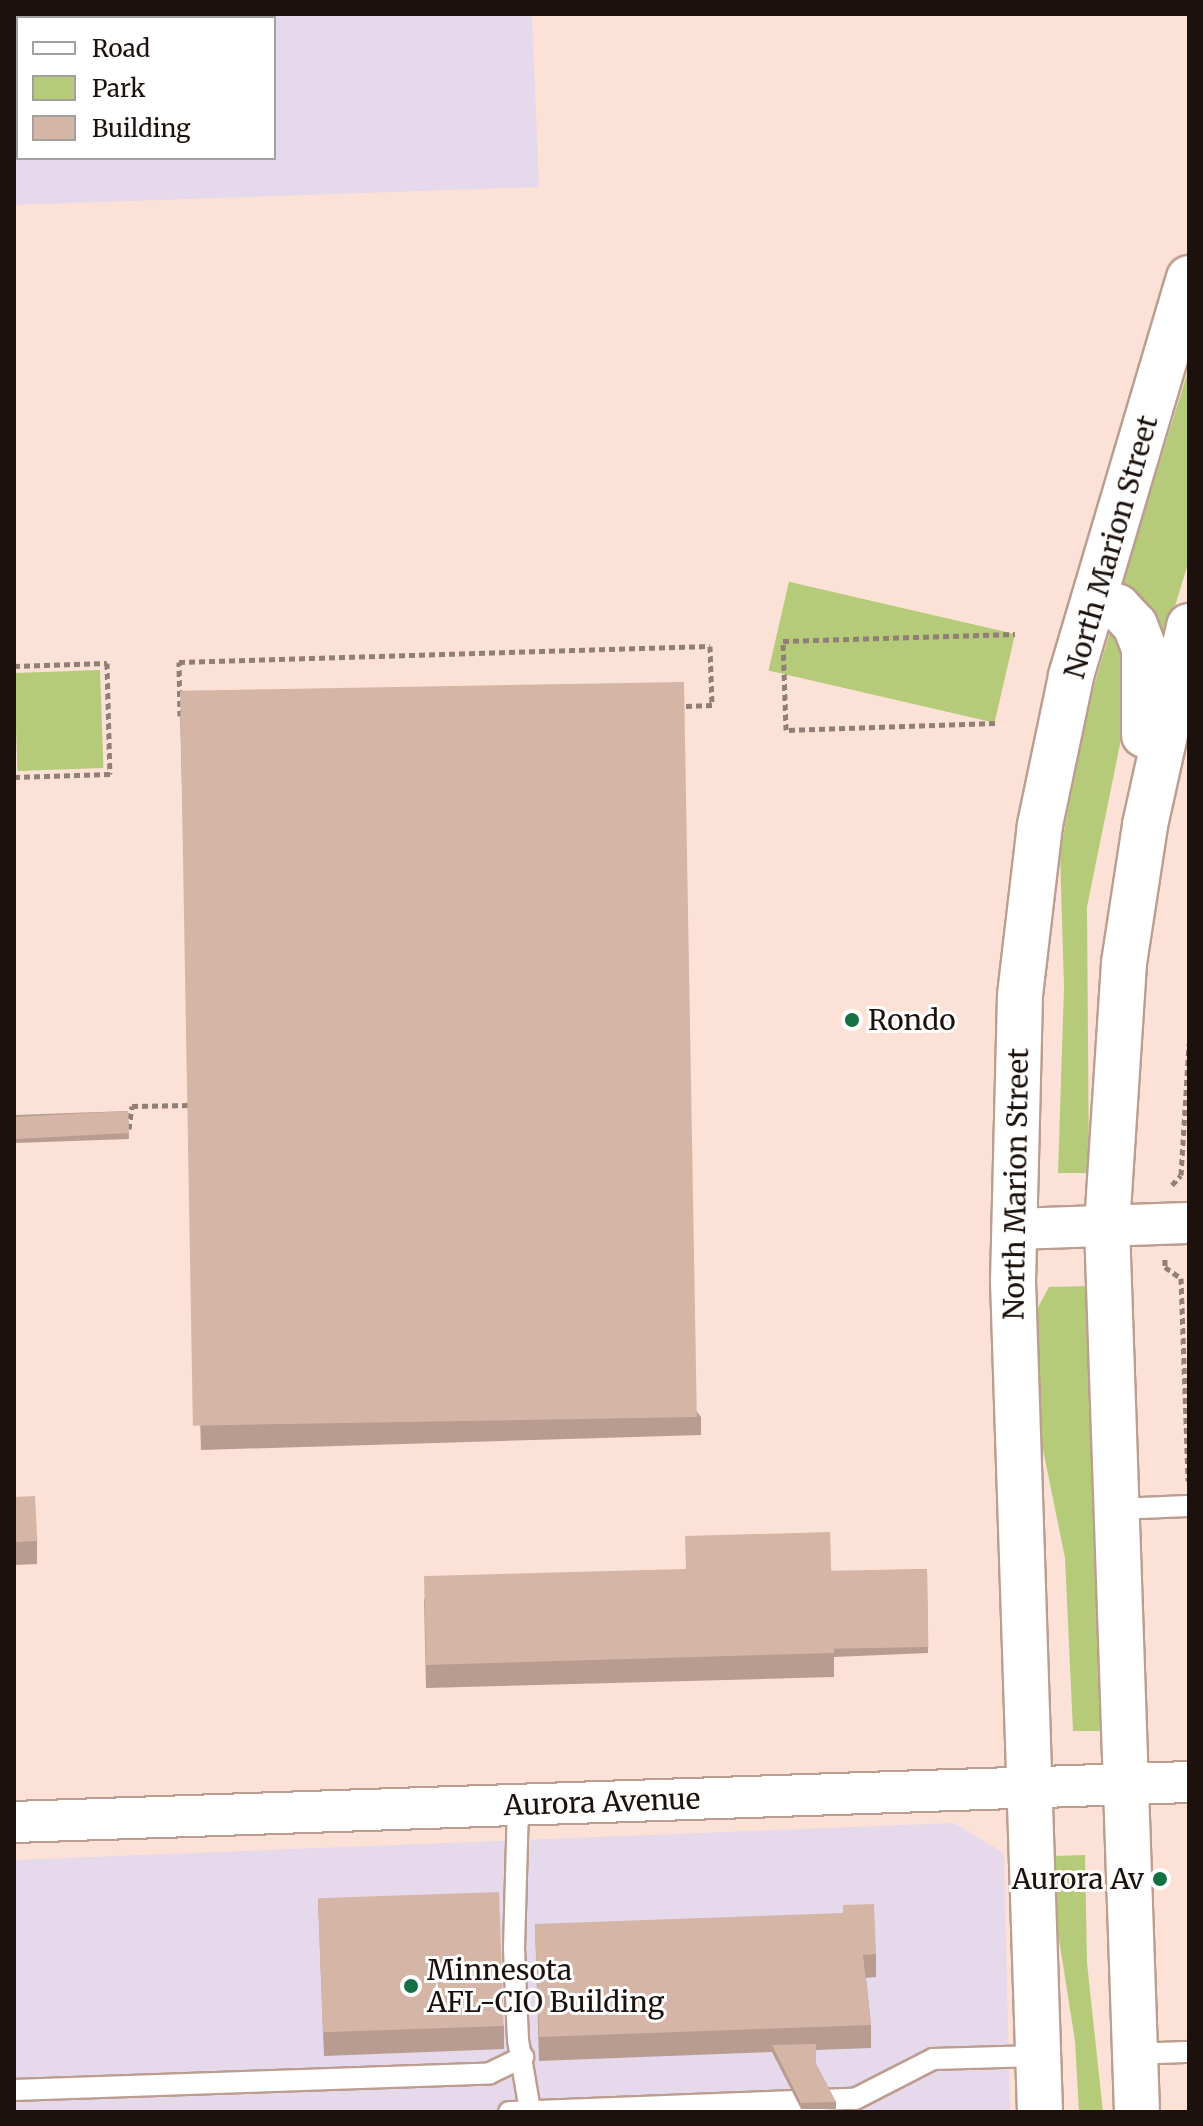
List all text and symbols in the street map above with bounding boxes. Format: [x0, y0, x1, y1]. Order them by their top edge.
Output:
legend [16, 16, 276, 160]
text: Road [92, 33, 150, 64]
text: Park [92, 73, 145, 104]
text: Building [92, 113, 191, 144]
street label: North Marion Street [1057, 412, 1165, 682]
place label: Rondo [868, 1003, 955, 1037]
marker: Rondo [843, 1011, 861, 1029]
street label: North Marion Street [997, 1048, 1035, 1320]
street label: Aurora Avenue [503, 1782, 701, 1822]
place label: Aurora Av [1012, 1862, 1144, 1896]
marker: Aurora Av [1151, 1870, 1169, 1888]
place label: Minnesota AFL-CIO Building [427, 1953, 665, 2019]
marker: Minnesota AFL-CIO Building [402, 1977, 420, 1995]

